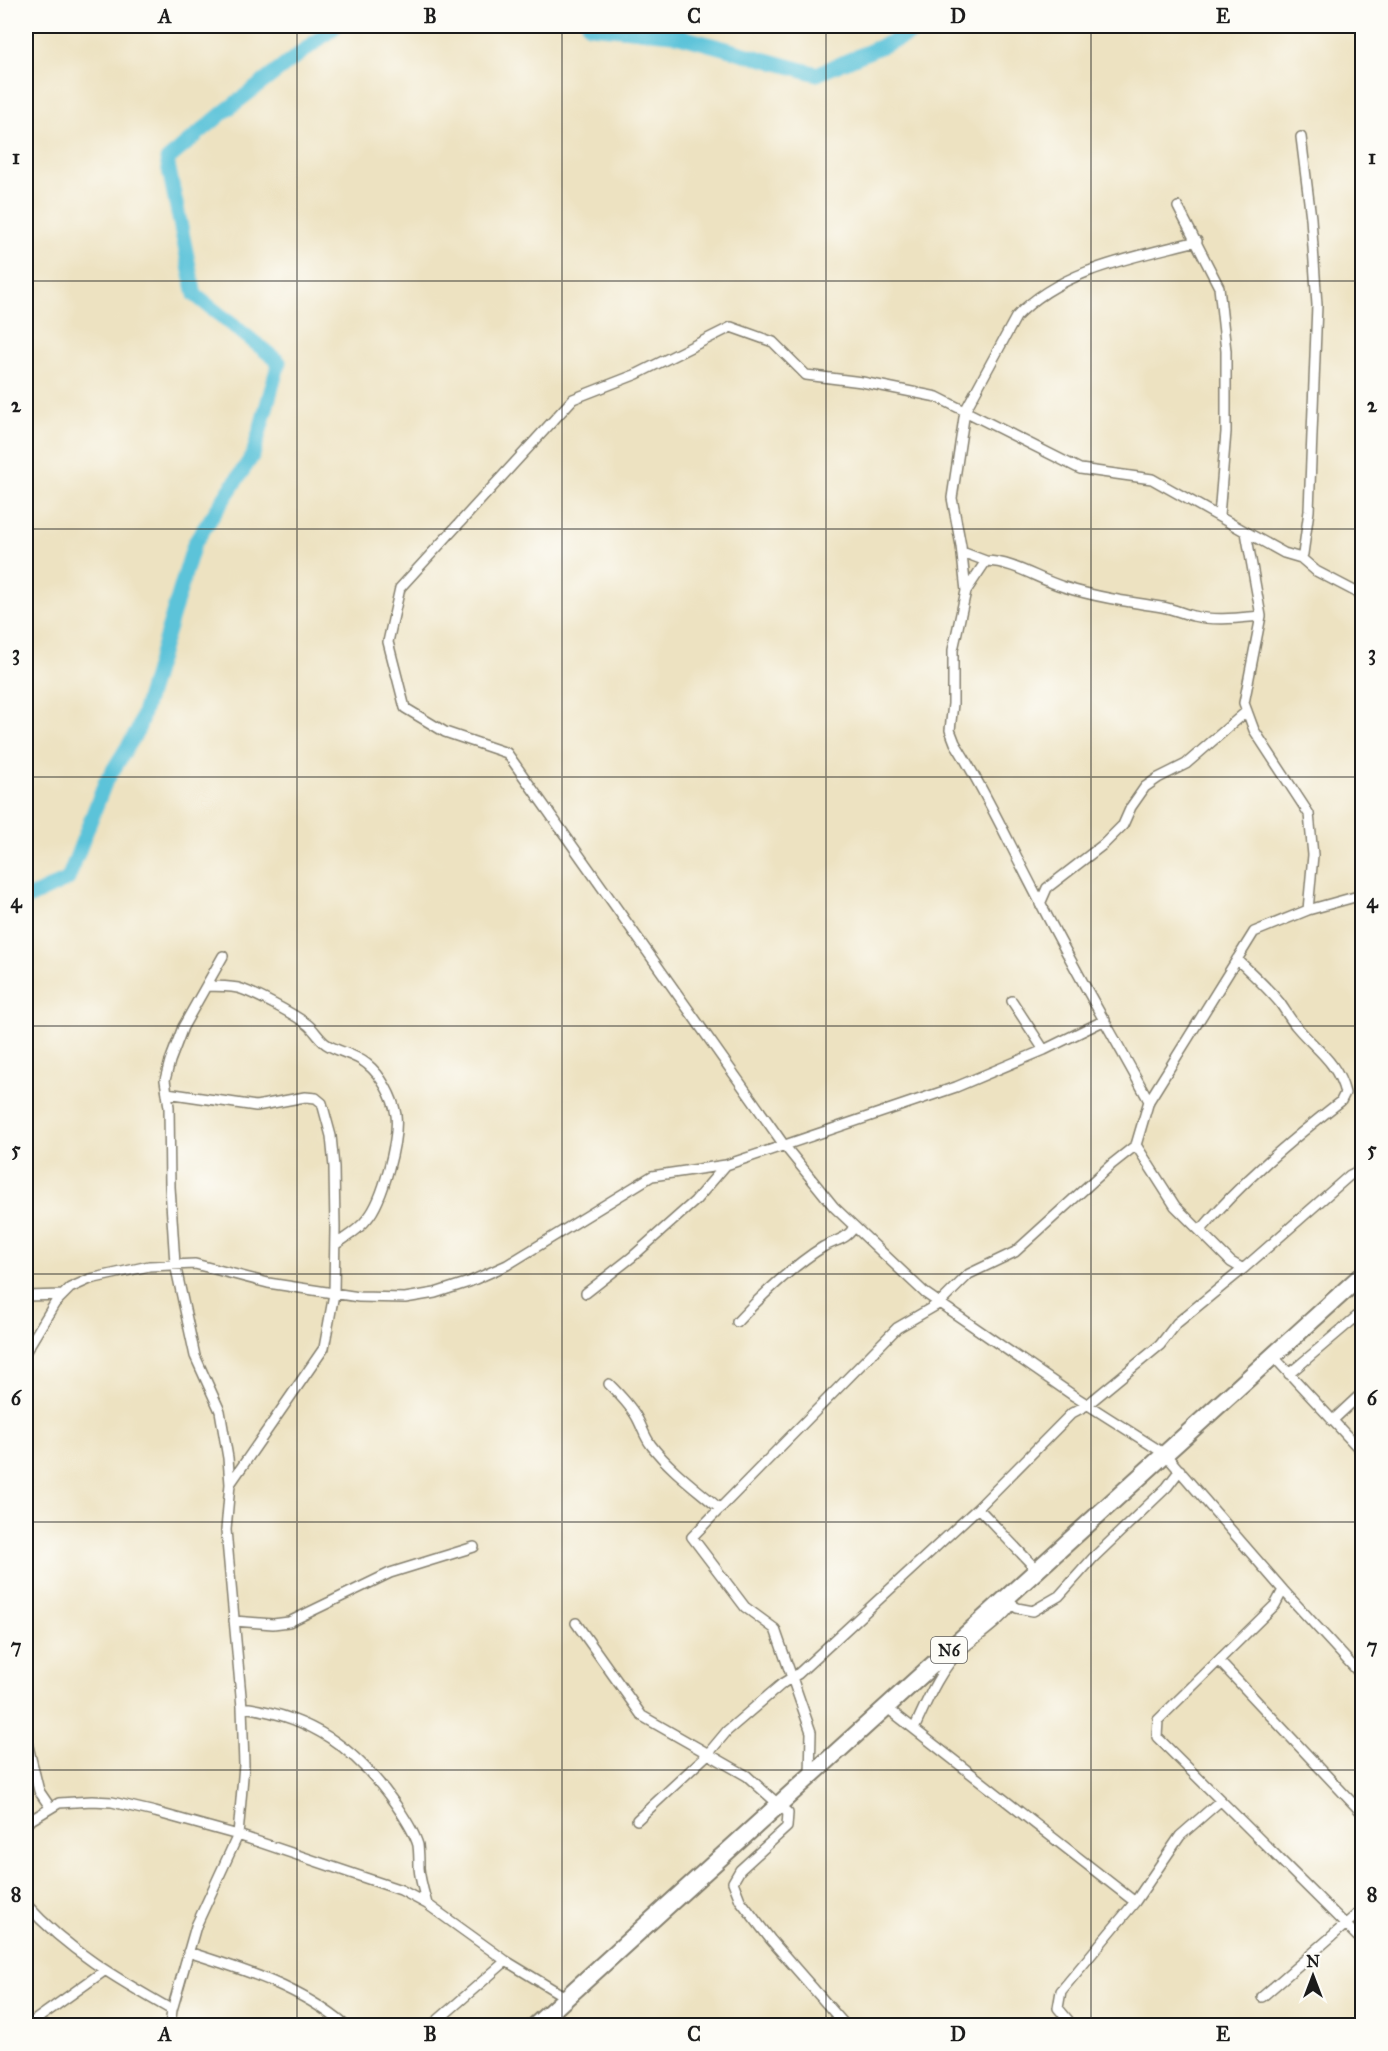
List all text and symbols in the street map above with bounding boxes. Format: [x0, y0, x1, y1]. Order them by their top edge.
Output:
text: A [156, 4, 172, 28]
text: B [423, 4, 437, 28]
text: C [687, 4, 701, 28]
text: D [950, 4, 966, 28]
text: E [1216, 4, 1231, 28]
text: 1 [12, 145, 20, 169]
text: 1 [1368, 145, 1376, 169]
text: 2 [11, 393, 22, 417]
text: 2 [1367, 393, 1378, 417]
text: 3 [12, 641, 20, 666]
text: 3 [1368, 641, 1376, 666]
text: 4 [10, 889, 22, 914]
text: 4 [1366, 889, 1378, 914]
text: 5 [11, 1137, 21, 1161]
text: 5 [1367, 1137, 1377, 1161]
text: 6 [11, 1386, 23, 1410]
text: 6 [1367, 1386, 1379, 1410]
text: 7 [11, 1634, 22, 1658]
text: 7 [1367, 1634, 1378, 1658]
road number: N6 [931, 1637, 967, 1663]
text: 8 [11, 1882, 21, 1906]
text: 8 [1367, 1882, 1377, 1906]
north arrow [1283, 1946, 1343, 2006]
text: N [1306, 1952, 1320, 1971]
text: A [156, 2022, 172, 2046]
text: B [423, 2022, 437, 2046]
text: C [687, 2022, 701, 2046]
text: D [950, 2022, 966, 2046]
text: E [1216, 2022, 1231, 2046]

